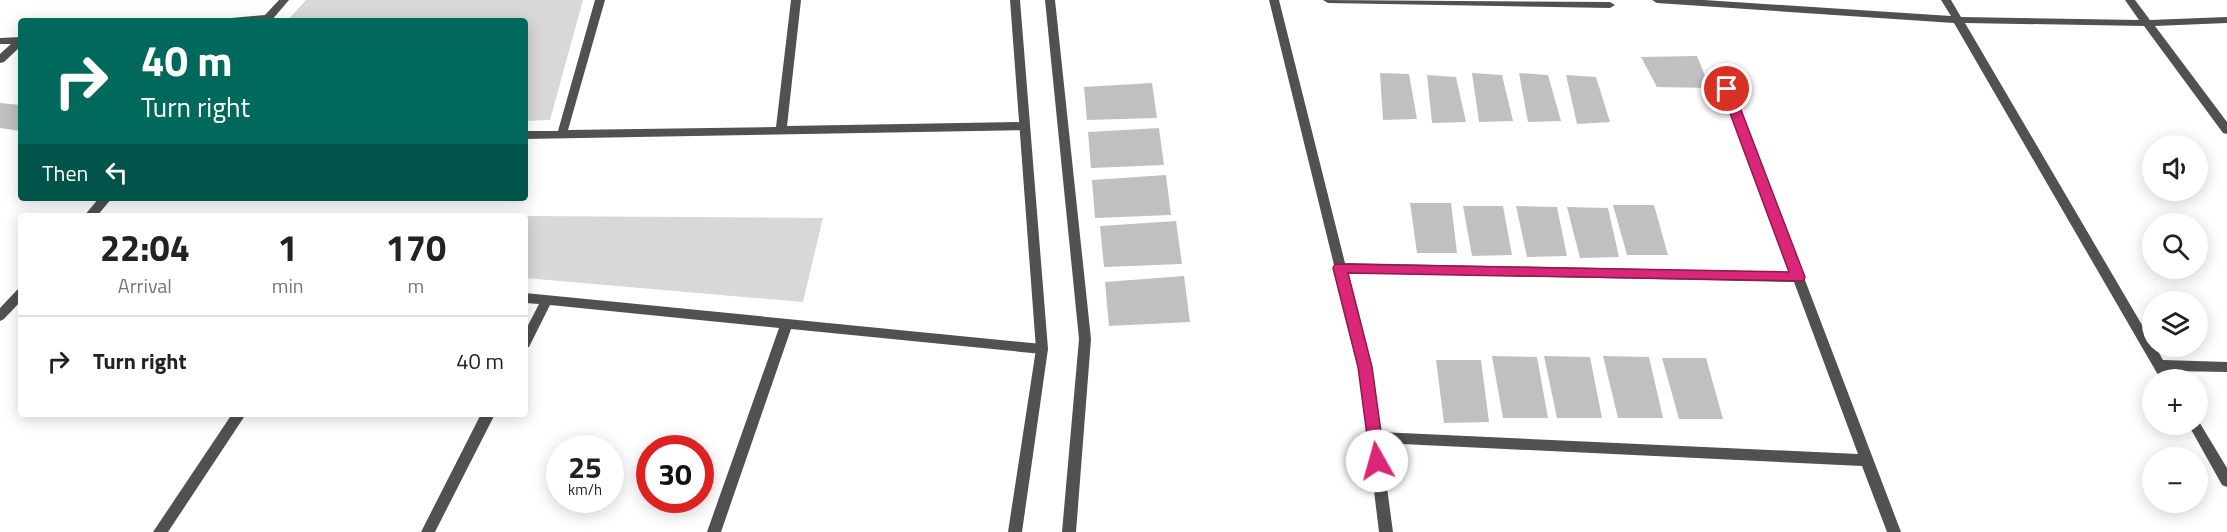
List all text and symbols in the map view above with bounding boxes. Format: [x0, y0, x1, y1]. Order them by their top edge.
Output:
text: 40 m [141, 28, 233, 92]
icon: right [42, 42, 120, 120]
pin [1701, 63, 1752, 114]
icon: arrive [1710, 72, 1743, 105]
text: Turn right [141, 86, 250, 127]
map controls [2142, 135, 2208, 513]
button: sound [2142, 135, 2208, 201]
text: Then [42, 156, 88, 190]
icon: left [100, 156, 133, 189]
button: search [2142, 213, 2208, 279]
text: 22:04 [100, 220, 190, 275]
text: 1 [278, 220, 298, 275]
text: 170 [386, 220, 446, 275]
text: Arrival [118, 270, 172, 301]
text: min [272, 270, 304, 301]
text: m [407, 270, 424, 301]
button: layers [2142, 291, 2208, 357]
text: Turn right [93, 344, 187, 378]
text: 40 m [456, 344, 504, 378]
icon: right [42, 345, 75, 378]
button: + [2142, 369, 2208, 435]
position arrow [1345, 429, 1409, 493]
speed limit sign: 30 [636, 435, 714, 513]
text: 25 [568, 444, 602, 490]
button: − [2142, 447, 2208, 513]
text: km/h [568, 478, 602, 501]

